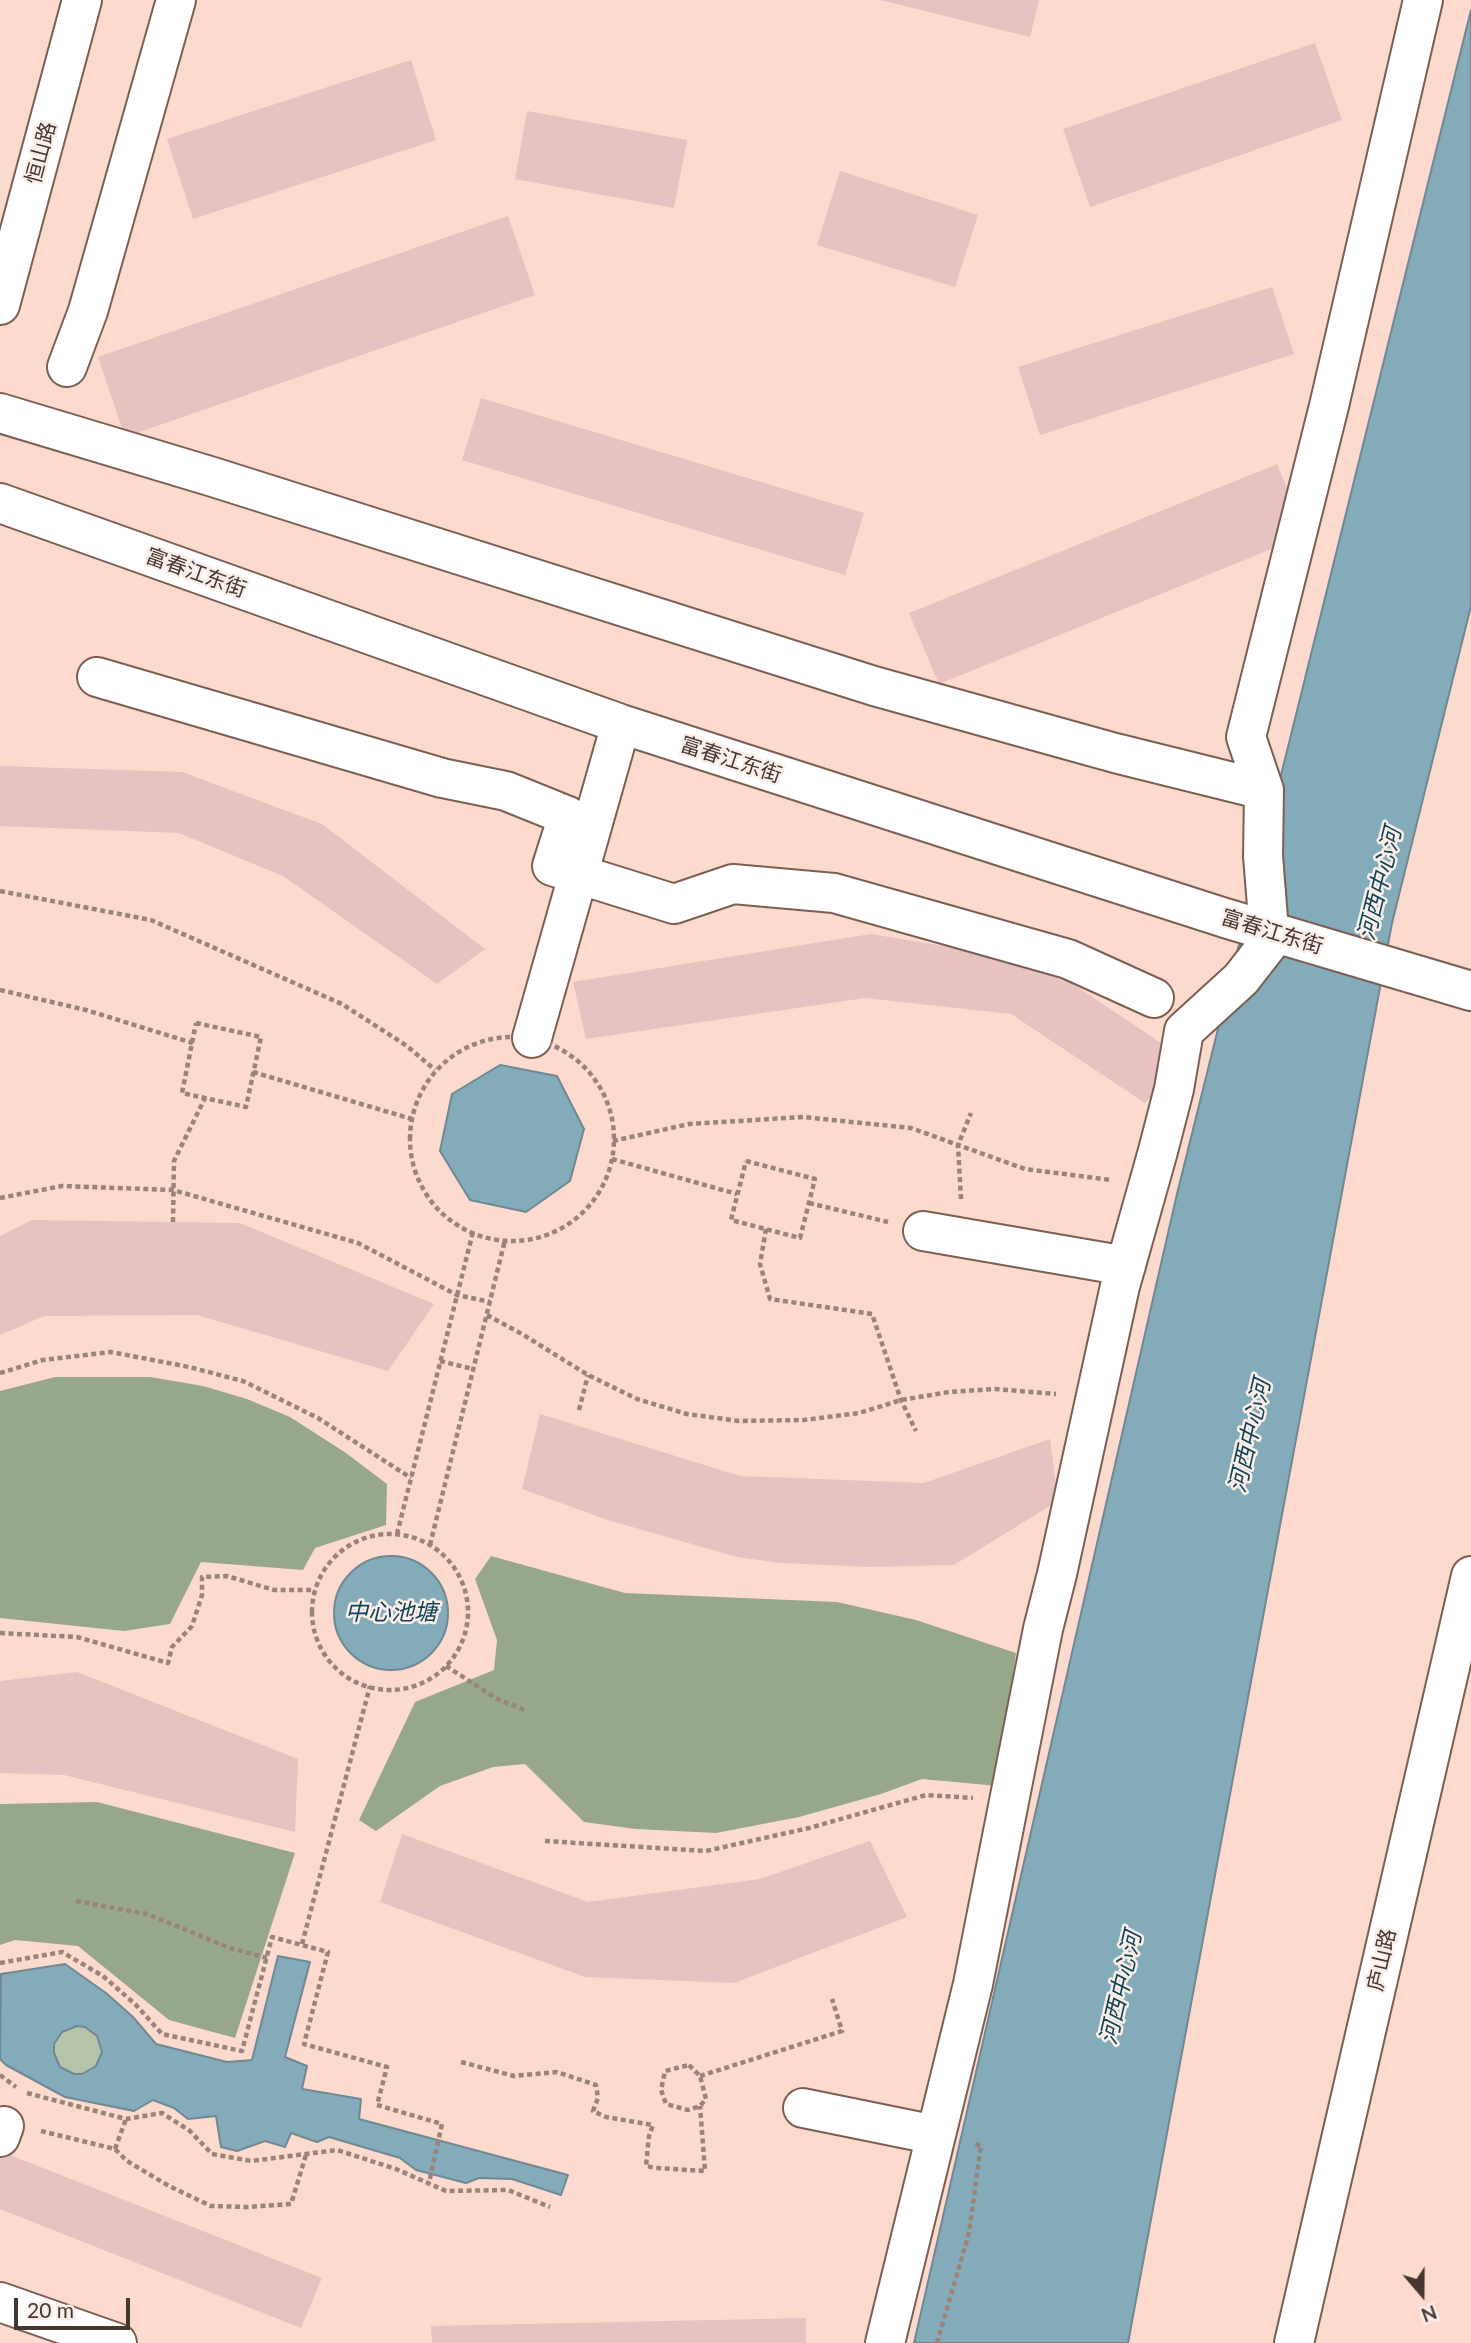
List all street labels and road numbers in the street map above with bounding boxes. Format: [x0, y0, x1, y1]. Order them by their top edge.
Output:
street label: 恒山路 [21, 119, 61, 187]
street label: 富春江东街 [142, 543, 250, 603]
street label: 富春江东街 [677, 732, 785, 788]
street label: 富春江东街 [1218, 905, 1326, 959]
street label: 庐山路 [1363, 1926, 1401, 1994]

